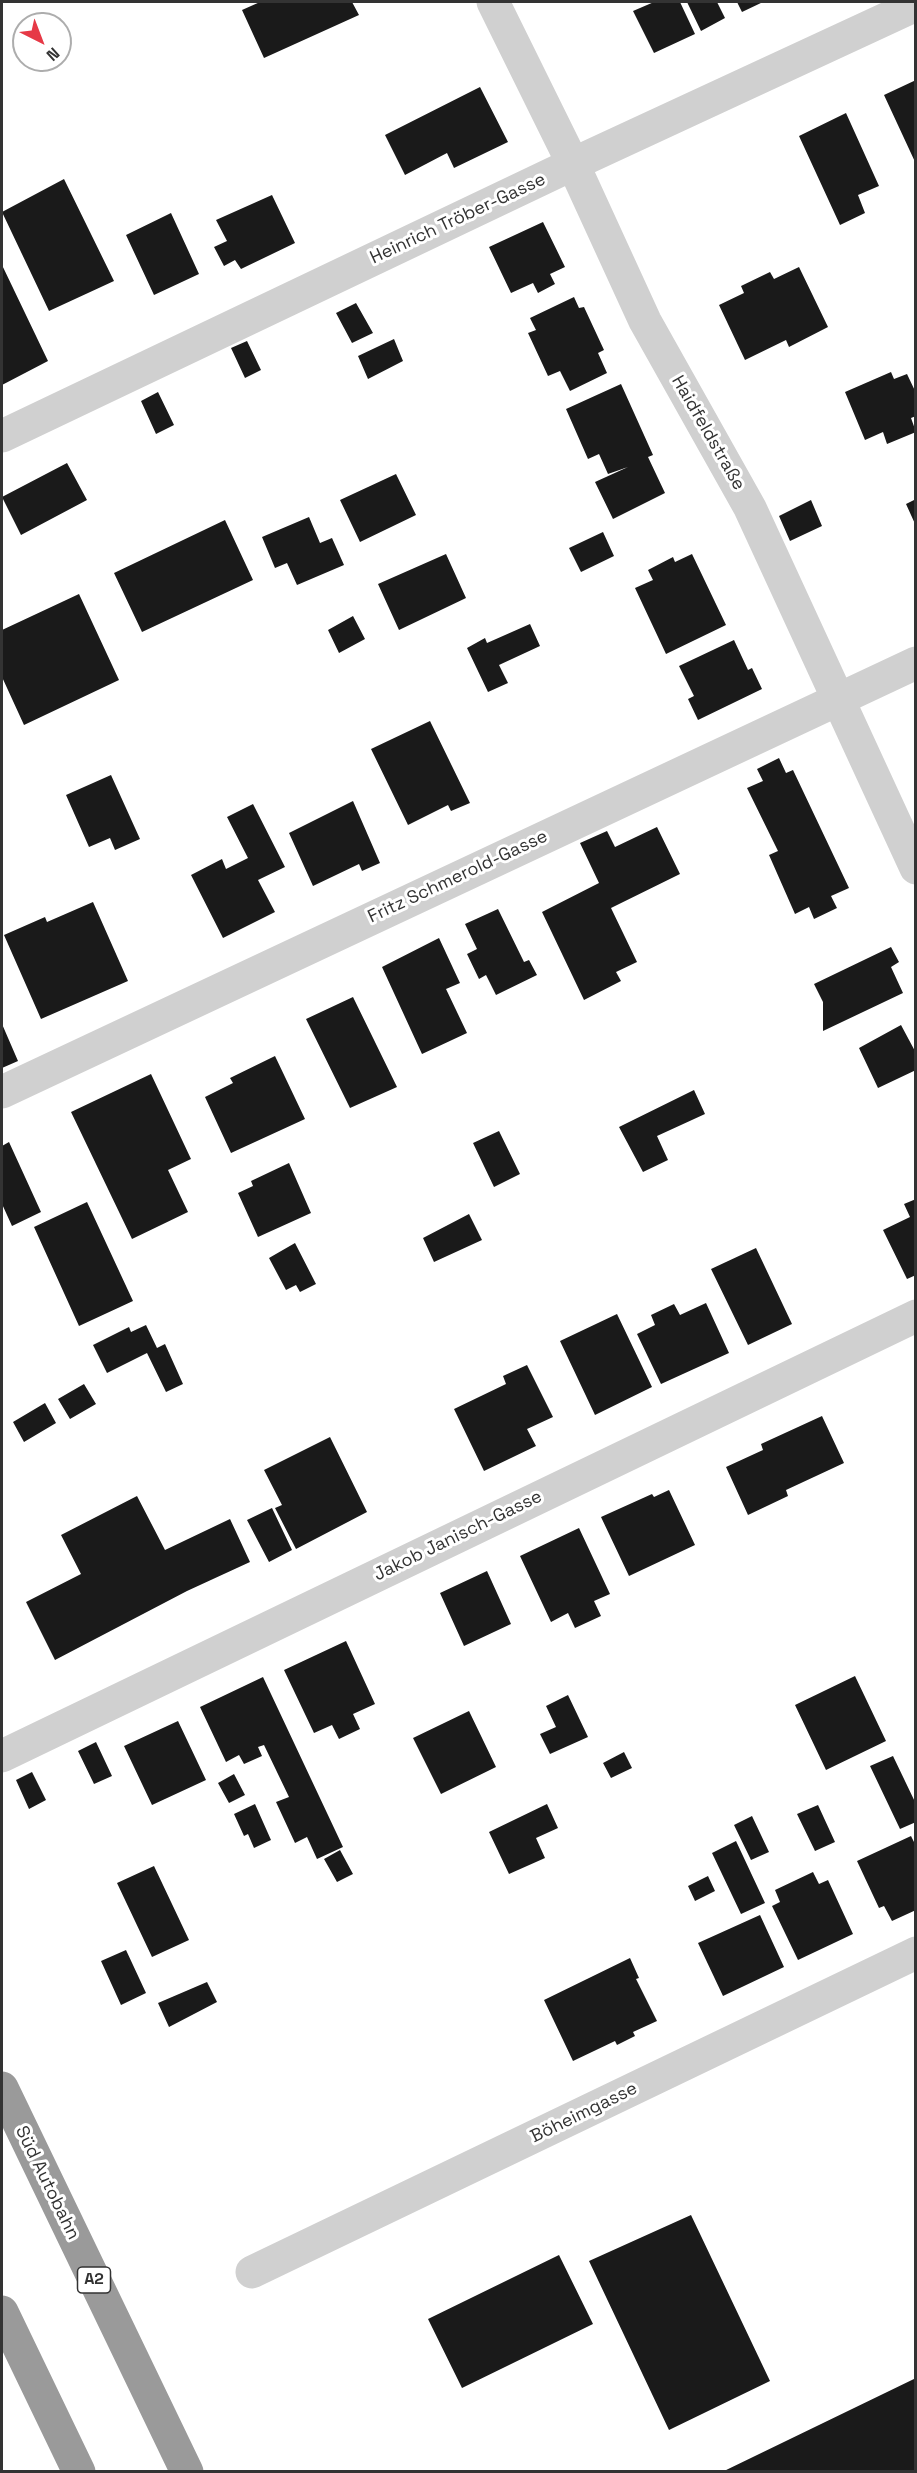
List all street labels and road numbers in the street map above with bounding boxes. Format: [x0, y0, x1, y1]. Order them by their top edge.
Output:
street label: Heinrich Tröber-Gasse [367, 169, 549, 269]
street label: Haidfeldstraße [666, 372, 750, 494]
street label: Fritz Schmerold-Gasse [365, 826, 551, 928]
street label: Jakob Janisch-Gasse [370, 1486, 546, 1586]
street label: Böheimgasse [527, 2078, 641, 2148]
street label: Süd Autobahn [10, 2123, 84, 2243]
road number: A2 [78, 2267, 110, 2293]

